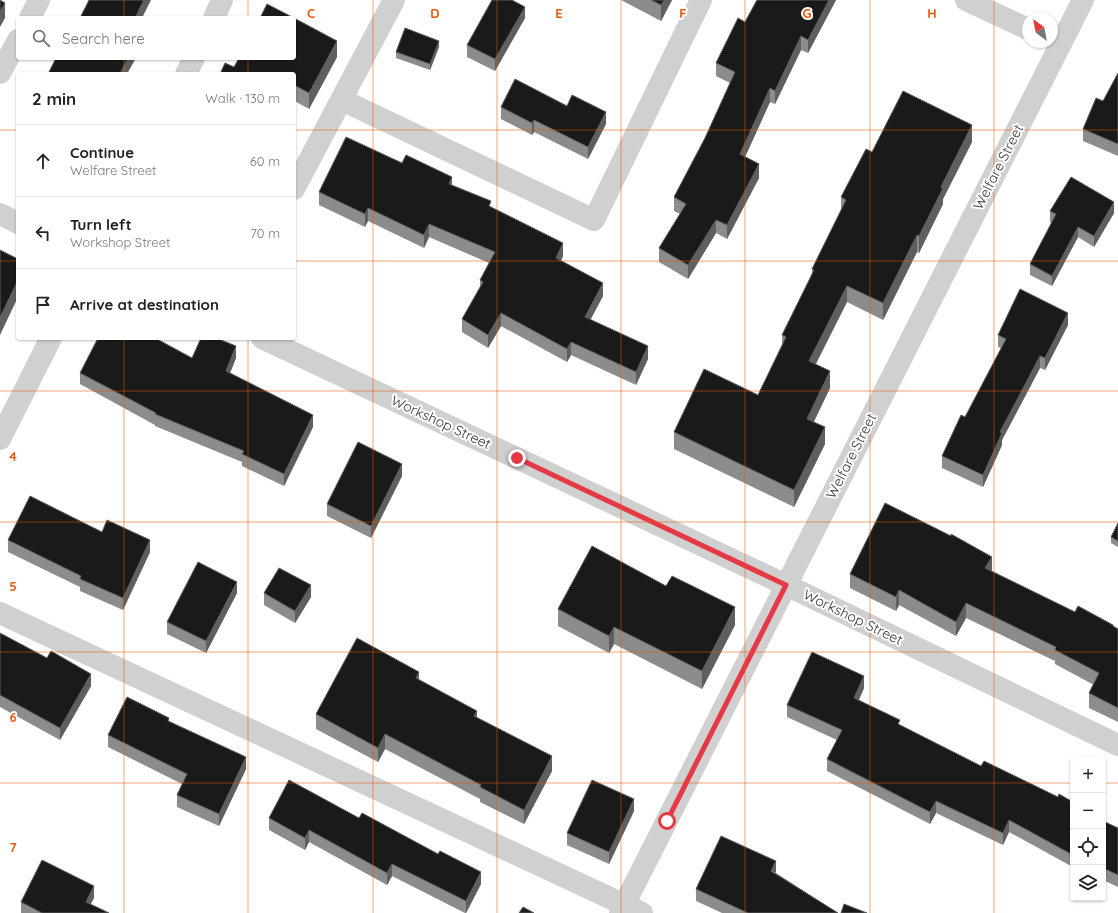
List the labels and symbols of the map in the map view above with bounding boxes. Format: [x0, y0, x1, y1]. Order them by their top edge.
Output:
text: C [307, 5, 315, 21]
text: D [430, 5, 440, 21]
text: E [555, 5, 563, 21]
text: F [679, 5, 687, 21]
text: G [802, 5, 812, 21]
text: H [927, 5, 937, 21]
north arrow [1022, 12, 1058, 48]
street label: Welfare Street [969, 121, 1027, 213]
street label: Workshop Street [388, 391, 494, 453]
street label: Welfare Street [822, 410, 880, 502]
text: 4 [9, 448, 17, 464]
route end [508, 449, 526, 467]
text: 5 [9, 578, 17, 594]
street label: Workshop Street [800, 585, 906, 649]
text: 6 [9, 709, 17, 725]
route start [658, 812, 676, 830]
text: 7 [9, 839, 17, 855]

